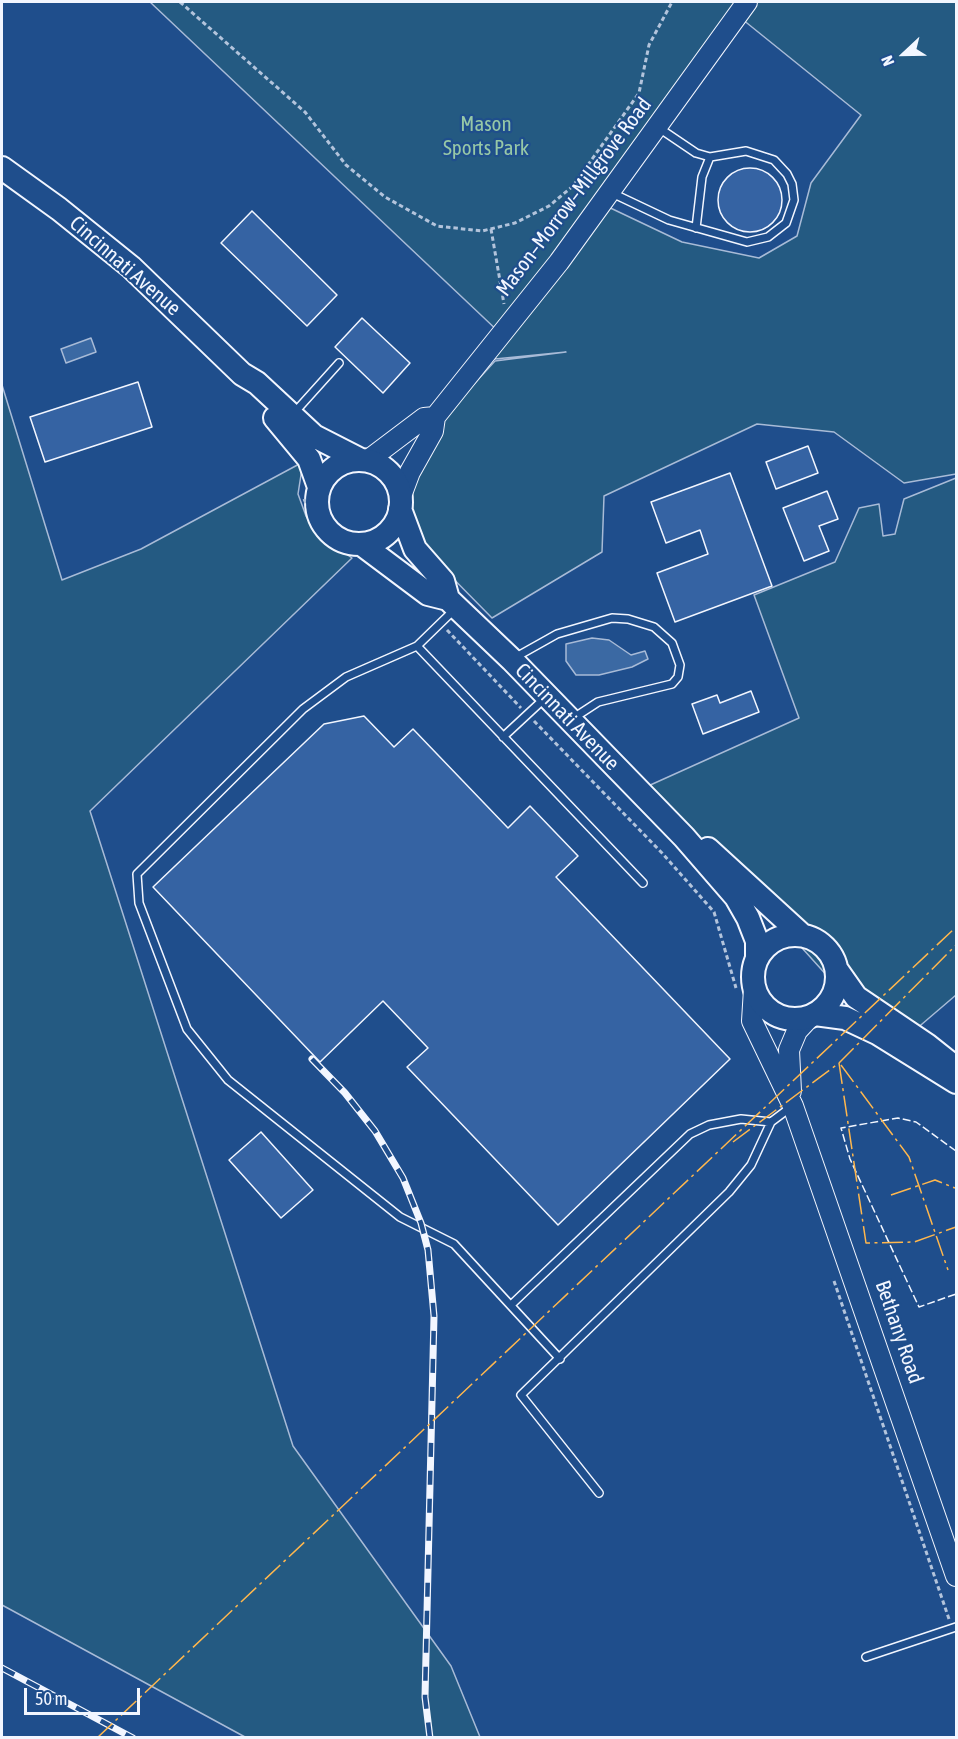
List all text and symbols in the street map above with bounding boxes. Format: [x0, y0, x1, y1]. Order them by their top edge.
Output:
north arrow [874, 24, 934, 84]
text: N [877, 53, 897, 69]
street label: Mason–Morrow–Millgrove Road [491, 93, 657, 301]
park label: Mason Sports Park [443, 111, 529, 161]
street label: Cincinnati Avenue [64, 211, 186, 321]
street label: Cincinnati Avenue [510, 658, 624, 776]
street label: Bethany Road [870, 1277, 928, 1387]
scale bar [27, 1676, 142, 1714]
text: 50 m [35, 1688, 67, 1709]

